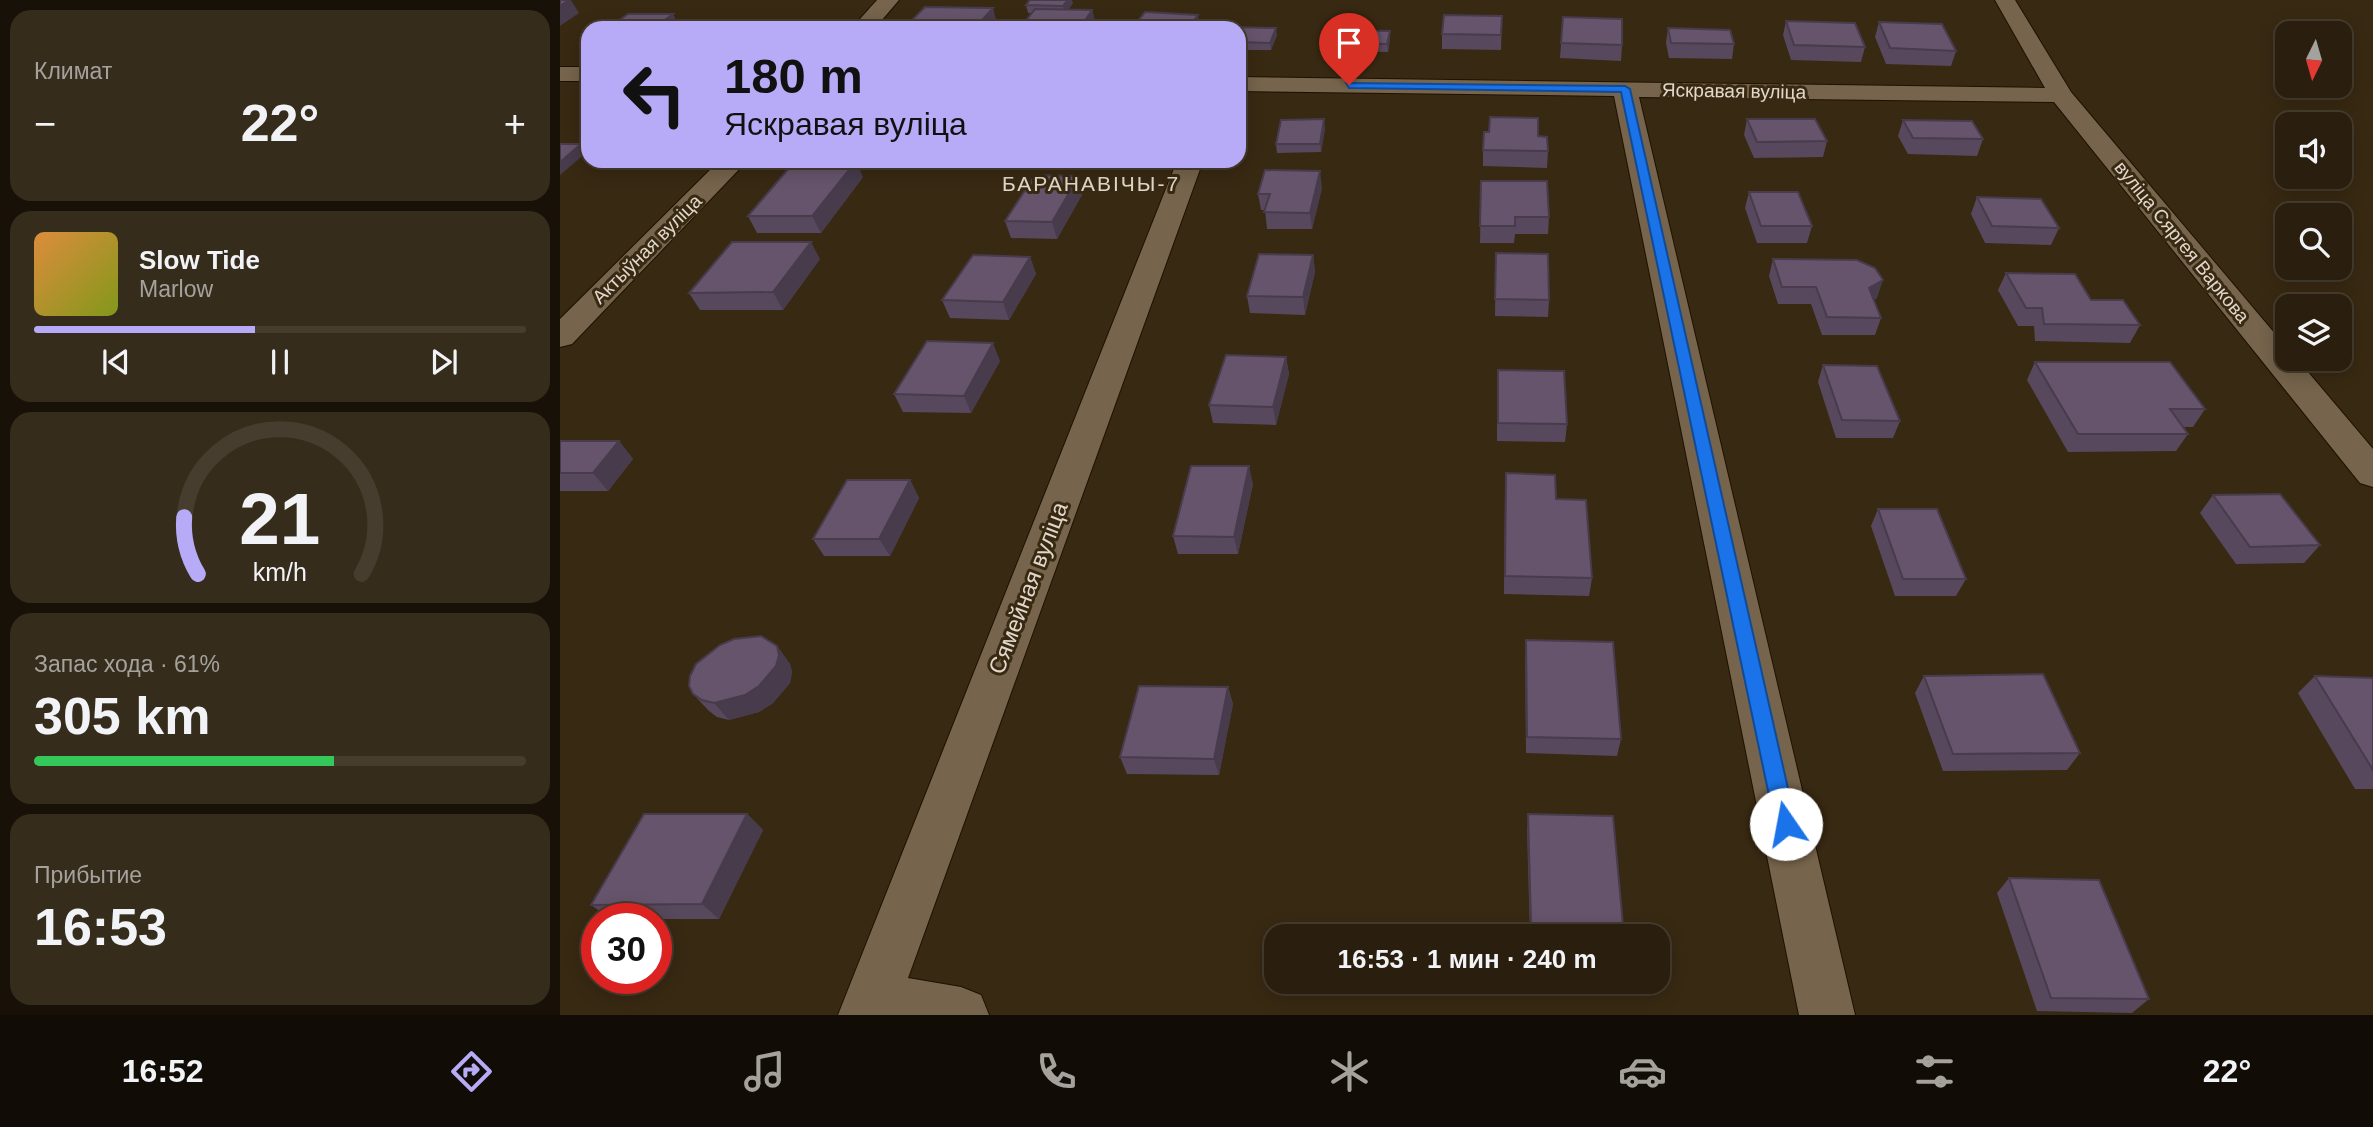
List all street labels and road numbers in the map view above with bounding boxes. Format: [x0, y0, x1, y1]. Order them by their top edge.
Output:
street label: Яскравая вуліца [1662, 79, 1807, 103]
street label: вуліца Сяргея Варкова [2110, 157, 2254, 327]
street label: Актыўная вуліца [588, 190, 706, 308]
street label: Сямейная вуліца [983, 498, 1073, 678]

